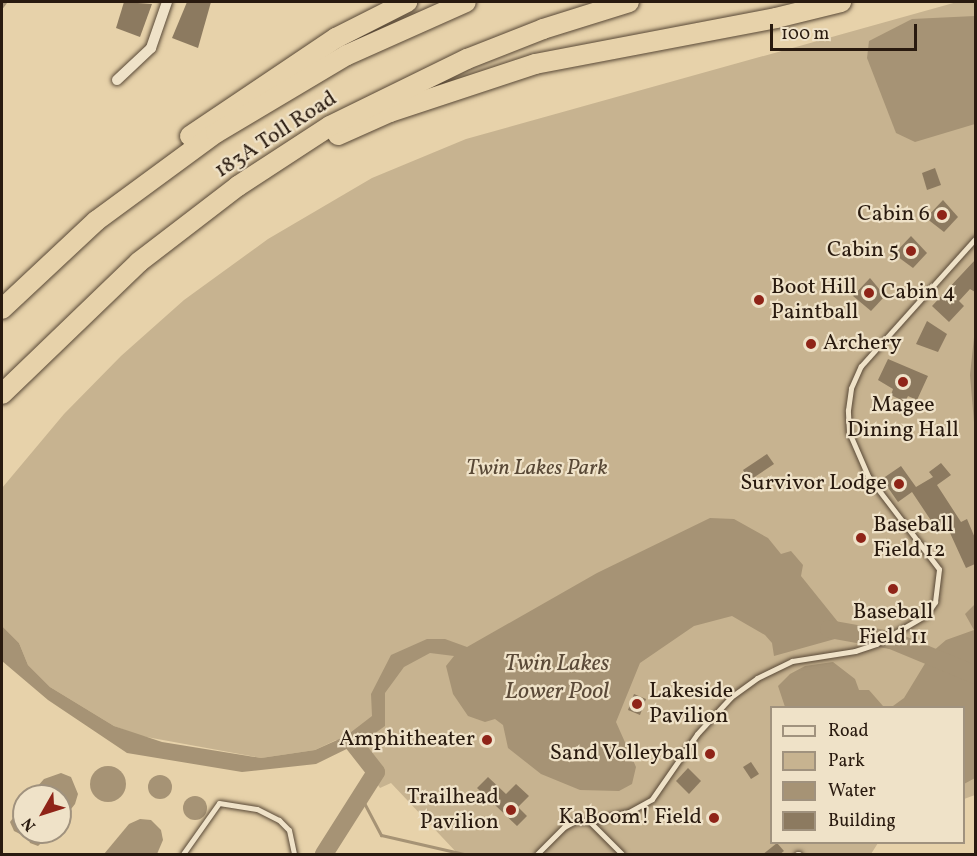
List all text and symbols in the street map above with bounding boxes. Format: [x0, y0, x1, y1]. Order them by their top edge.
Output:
scale bar [773, 12, 920, 50]
text: 100 m [781, 22, 830, 47]
street label: 183A Toll Road [210, 86, 342, 184]
place label: Cabin 6 [857, 202, 930, 228]
marker: Cabin 6 [935, 208, 949, 222]
place label: Cabin 5 [827, 238, 899, 264]
marker: Cabin 5 [904, 244, 918, 258]
place label: Boot Hill Paintball [771, 274, 858, 326]
place label: Cabin 4 [881, 280, 956, 306]
marker: Cabin 4 [862, 286, 876, 300]
marker: Boot Hill Paintball [752, 293, 766, 307]
place label: Archery [823, 331, 902, 357]
marker: Archery [804, 337, 818, 351]
marker: Magee Dining Hall [896, 375, 910, 389]
place label: Magee Dining Hall [847, 392, 959, 444]
park label: Twin Lakes Park [466, 456, 608, 482]
place label: Survivor Lodge [740, 471, 887, 497]
marker: Survivor Lodge [892, 477, 906, 491]
place label: Baseball Field 12 [873, 512, 954, 564]
marker: Baseball Field 12 [854, 531, 868, 545]
marker: Baseball Field 11 [886, 582, 900, 596]
place label: Baseball Field 11 [853, 599, 933, 650]
water label: Twin Lakes Lower Pool [505, 651, 609, 707]
place label: Lakeside Pavilion [649, 678, 733, 730]
marker: Lakeside Pavilion [630, 697, 644, 711]
legend [770, 706, 965, 844]
text: Road [828, 719, 869, 744]
place label: Amphitheater [339, 727, 475, 753]
marker: Amphitheater [480, 733, 494, 747]
place label: Sand Volleyball [549, 741, 698, 767]
marker: Sand Volleyball [703, 747, 717, 761]
text: Park [828, 749, 865, 774]
text: Water [828, 779, 876, 804]
north arrow [12, 784, 72, 844]
place label: Trailhead Pavilion [407, 784, 499, 836]
marker: Trailhead Pavilion [504, 803, 518, 817]
place label: KaBoom! Field [558, 805, 702, 831]
text: Building [828, 809, 896, 834]
marker: KaBoom! Field [707, 811, 721, 825]
text: N [17, 813, 42, 836]

